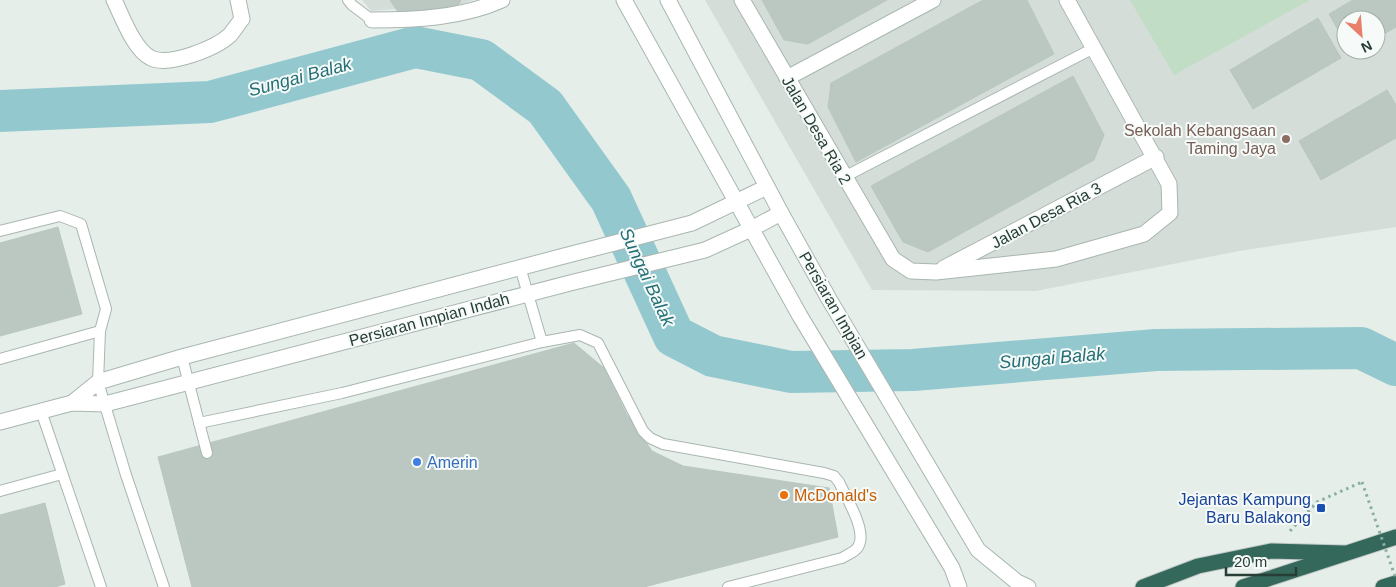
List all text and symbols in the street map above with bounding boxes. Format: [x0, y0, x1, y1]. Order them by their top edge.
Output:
north arrow [1336, 10, 1386, 60]
text: N [1359, 37, 1375, 56]
water label: Sungai Balak [246, 53, 355, 100]
street label: Jalan Desa Ria 2 [779, 73, 854, 187]
place label: Sekolah Kebangsaan Taming Jaya [1124, 122, 1276, 157]
marker: Sekolah Kebangsaan Taming Jaya [1280, 133, 1292, 145]
street label: Jalan Desa Ria 3 [988, 179, 1104, 252]
water label: Sungai Balak [616, 225, 679, 330]
street label: Persiaran Impian [796, 249, 871, 362]
street label: Persiaran Impian Indah [347, 290, 511, 349]
water label: Sungai Balak [998, 343, 1107, 373]
place label: Amerin [427, 454, 478, 471]
marker: Amerin [411, 456, 423, 468]
place label: McDonald's [794, 487, 877, 504]
marker: McDonald's [778, 489, 790, 501]
place label: Jejantas Kampung Baru Balakong [1178, 491, 1311, 526]
marker: Jejantas Kampung Baru Balakong [1315, 502, 1327, 514]
scale bar [1226, 544, 1296, 576]
text: 20 m [1234, 553, 1267, 570]

